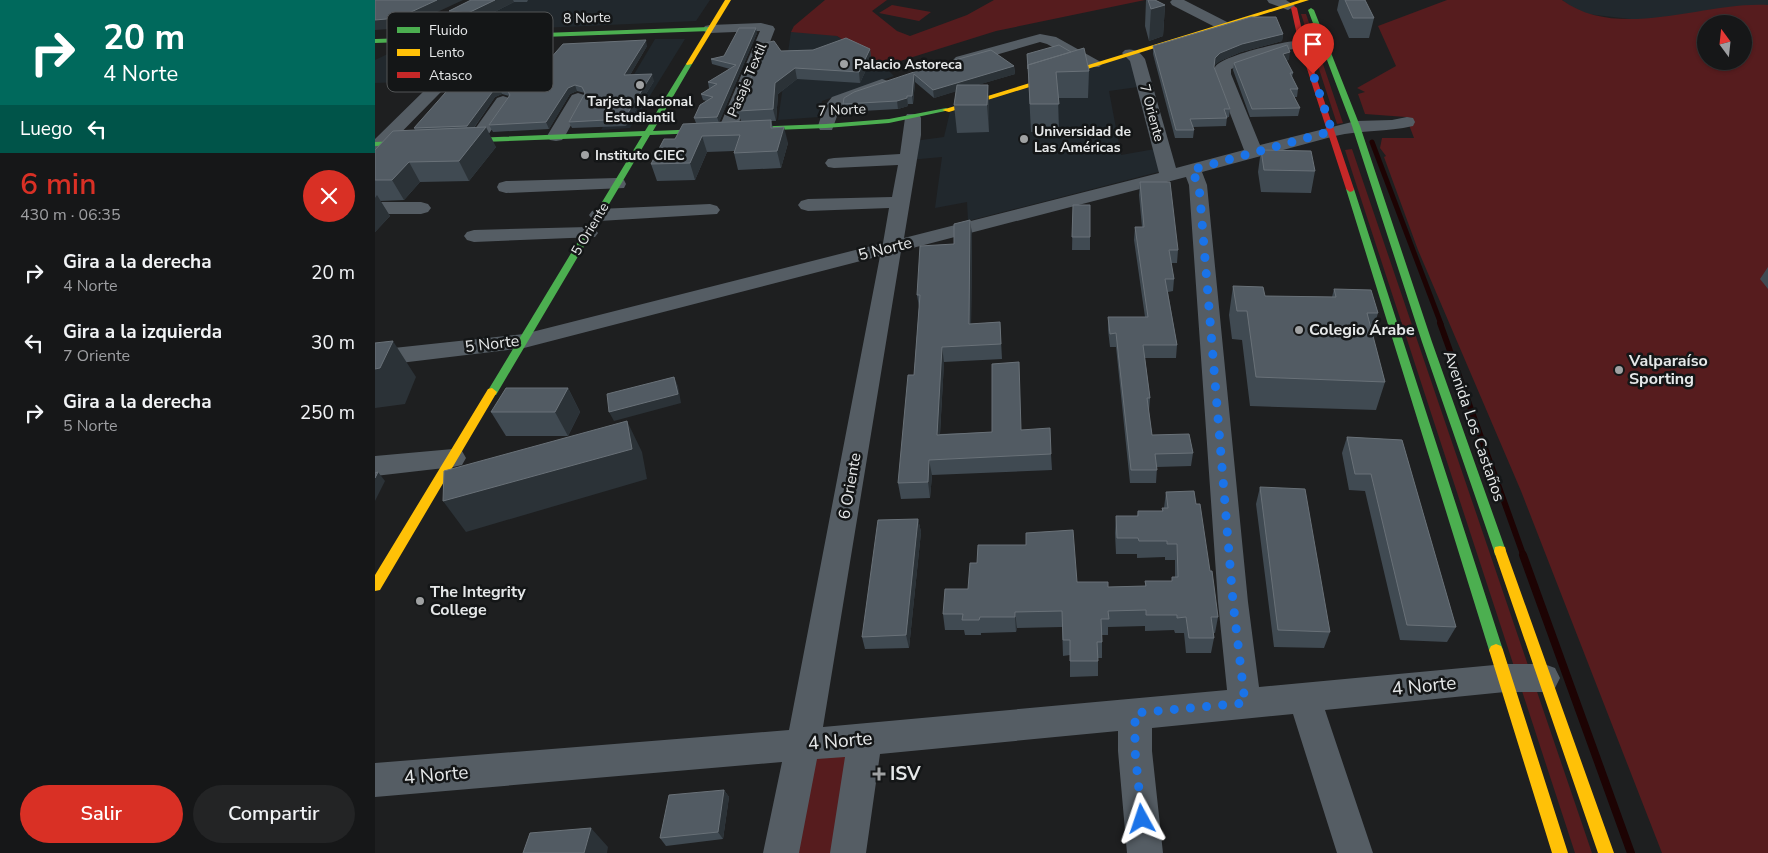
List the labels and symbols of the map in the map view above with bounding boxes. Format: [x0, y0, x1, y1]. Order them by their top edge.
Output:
street label: 8 Norte [563, 8, 611, 28]
legend [387, 12, 553, 92]
north arrow [1697, 15, 1753, 70]
text: Fluido [429, 21, 468, 40]
pin [1292, 23, 1334, 74]
street label: Pasaje Textil [723, 39, 771, 120]
text: Lento [429, 43, 465, 62]
place label: Palacio Astoreca [854, 55, 962, 74]
marker: Palacio Astoreca [838, 58, 850, 70]
text: Atasco [429, 66, 472, 85]
marker: Tarjeta Nacional Estudiantil [634, 79, 646, 91]
street label: 7 Oriente [1135, 82, 1169, 144]
place label: Tarjeta Nacional Estudiantil [587, 92, 693, 127]
street label: 7 Norte [818, 99, 866, 121]
place label: Universidad de Las Américas [1034, 122, 1131, 157]
marker: Universidad de Las Américas [1018, 133, 1030, 145]
place label: Instituto CIEC [595, 146, 685, 165]
marker: Instituto CIEC [579, 149, 591, 161]
street label: 5 Oriente [567, 199, 613, 259]
street label: 5 Norte [856, 232, 914, 266]
place label: Colegio Árabe [1309, 319, 1415, 341]
marker: Colegio Árabe [1293, 324, 1305, 336]
street label: 5 Norte [464, 330, 520, 358]
street label: Avenida Los Castaños [1438, 348, 1510, 504]
place label: Valparaíso Sporting [1628, 350, 1708, 390]
marker: Valparaíso Sporting [1613, 364, 1625, 376]
street label: 6 Oriente [833, 451, 867, 521]
place label: The Integrity College [430, 581, 526, 621]
marker: The Integrity College [414, 595, 426, 607]
street label: 4 Norte [1390, 670, 1458, 702]
street label: 4 Norte [807, 725, 873, 757]
street label: 4 Norte [403, 759, 469, 791]
place label: ISV [890, 761, 921, 787]
marker: ISV [872, 767, 886, 781]
position arrow [1115, 792, 1167, 844]

